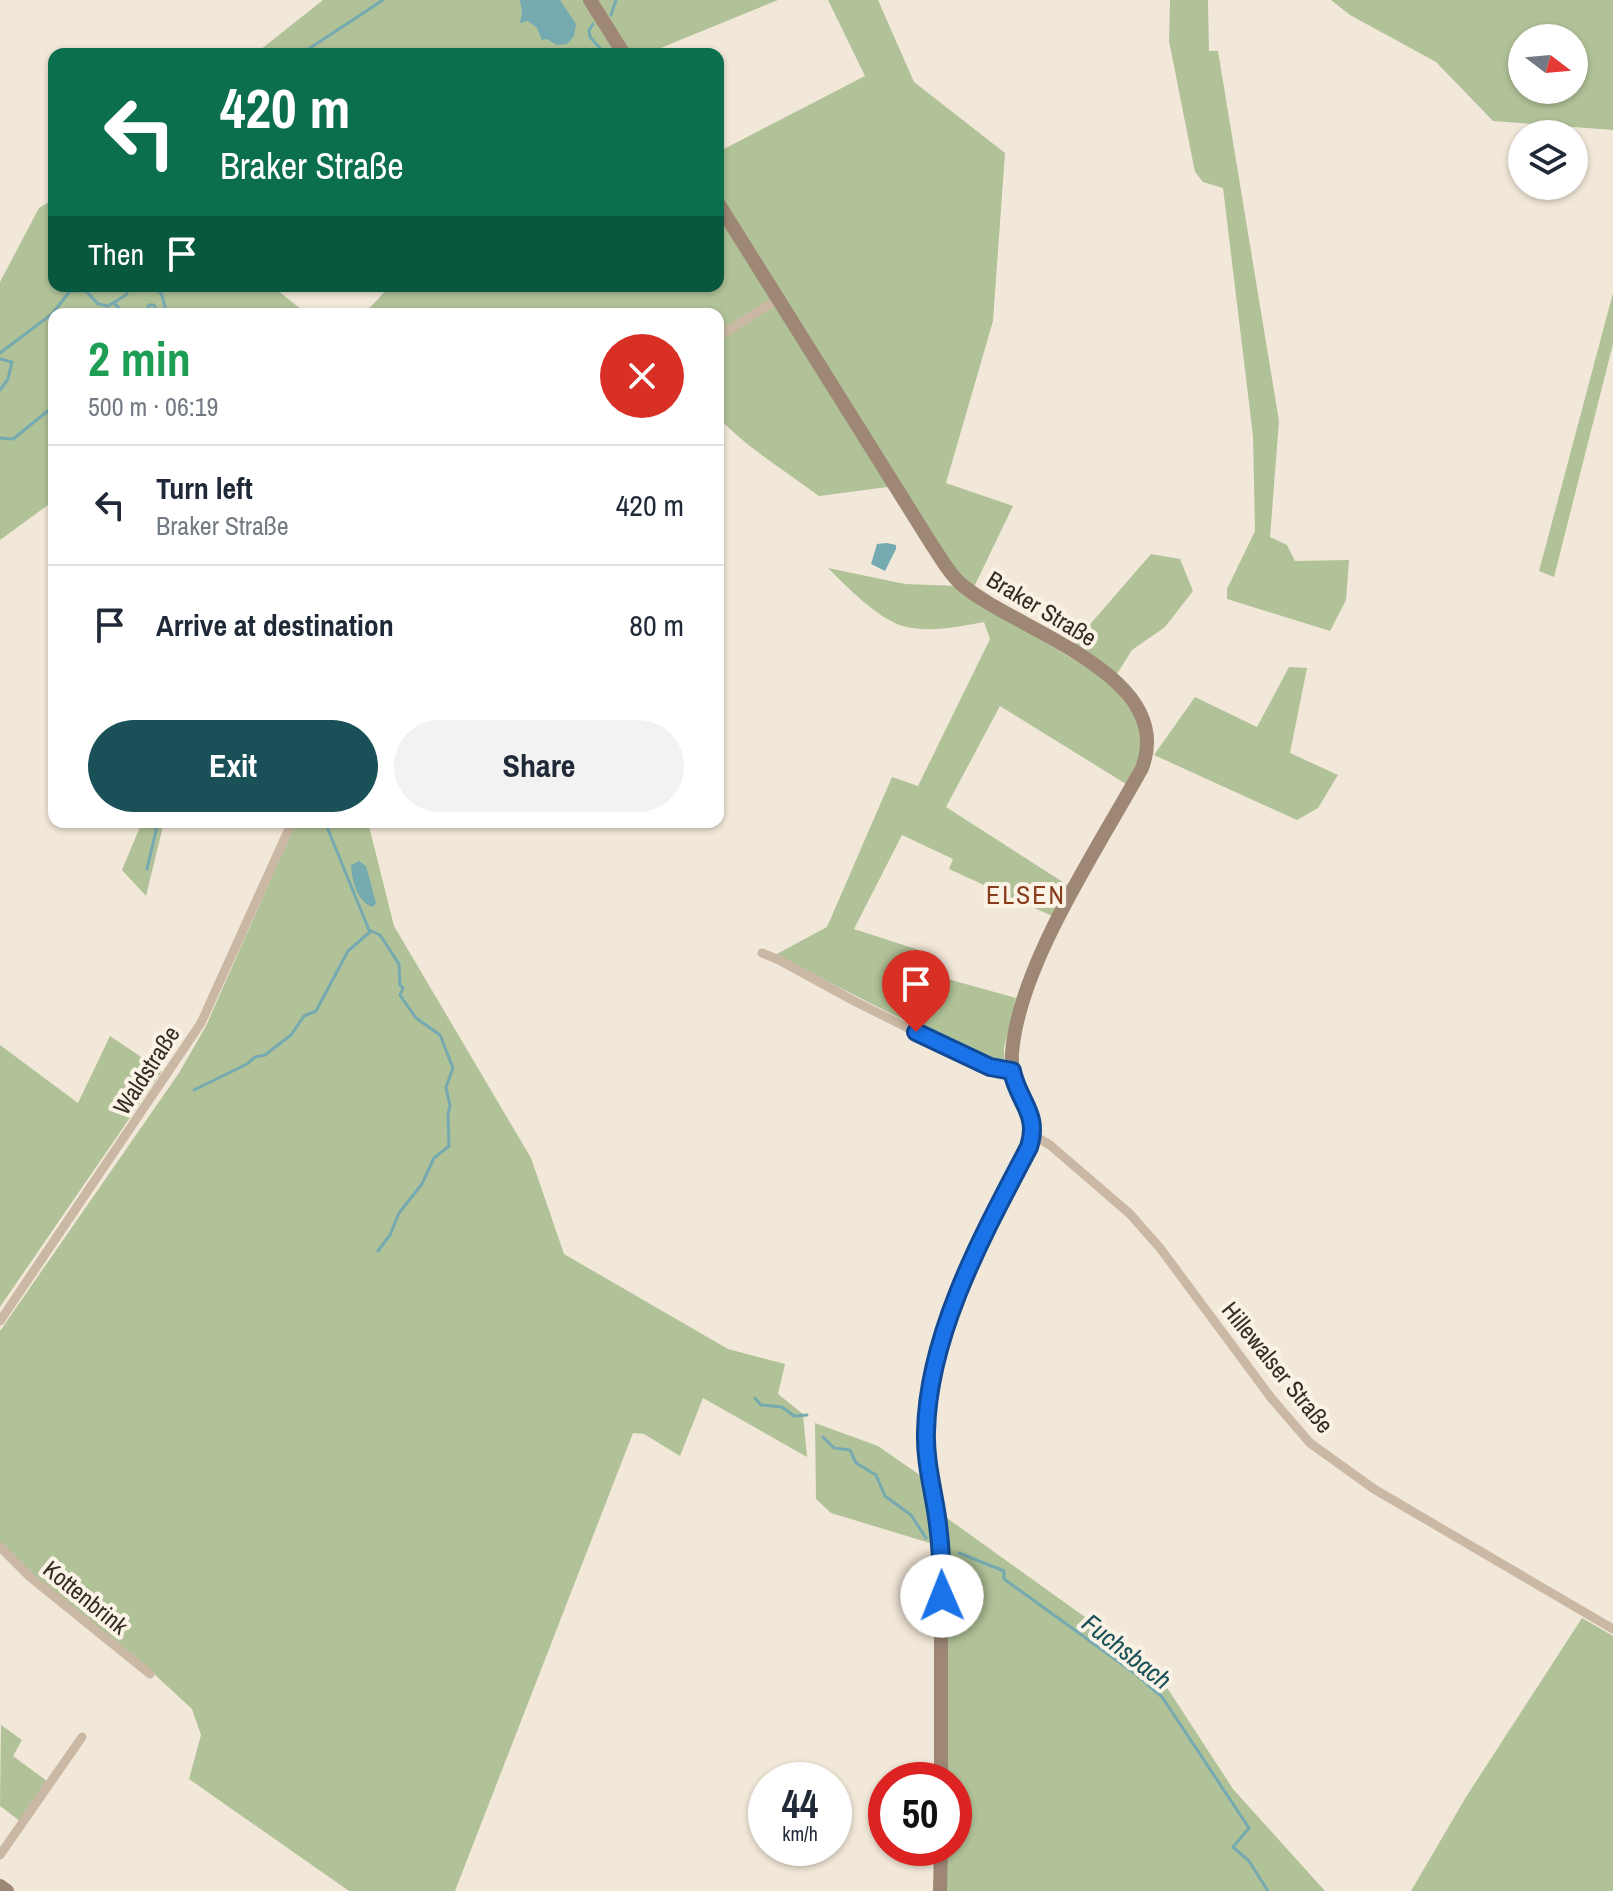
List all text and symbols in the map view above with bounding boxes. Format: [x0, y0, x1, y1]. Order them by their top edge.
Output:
north arrow [1508, 24, 1588, 104]
map controls [1508, 24, 1588, 200]
text: 420 m [220, 70, 350, 145]
icon: left [88, 80, 192, 184]
button: layers [1508, 120, 1588, 200]
text: Braker Straße [220, 142, 404, 190]
icon: arrive [160, 232, 204, 276]
text: Then [88, 234, 144, 274]
text: 2 min [88, 326, 191, 391]
button: close [600, 334, 684, 418]
text: 500 m · 06:19 [88, 389, 218, 424]
text: Turn left [156, 468, 253, 508]
icon: left [88, 483, 132, 527]
text: 420 m [616, 485, 684, 525]
text: Braker Straße [156, 508, 289, 543]
street label: Braker Straße [981, 563, 1103, 653]
icon: arrive [88, 603, 132, 647]
text: Arrive at destination [156, 605, 394, 645]
text: 80 m [629, 605, 684, 645]
button: Exit [88, 720, 378, 812]
button: Share [394, 720, 684, 812]
district label: ELSEN [986, 877, 1066, 912]
pin [882, 950, 950, 1032]
icon: arrive [894, 962, 938, 1006]
street label: Waldstraße [105, 1019, 187, 1121]
street label: Hillewalser Straße [1215, 1294, 1341, 1440]
street label: Kottenbrink [37, 1553, 135, 1641]
position arrow [900, 1554, 984, 1638]
water label: Fuchsbach [1075, 1605, 1179, 1697]
speed limit sign: 50 [868, 1762, 972, 1866]
text: 44 [782, 1777, 818, 1830]
text: km/h [782, 1820, 818, 1847]

